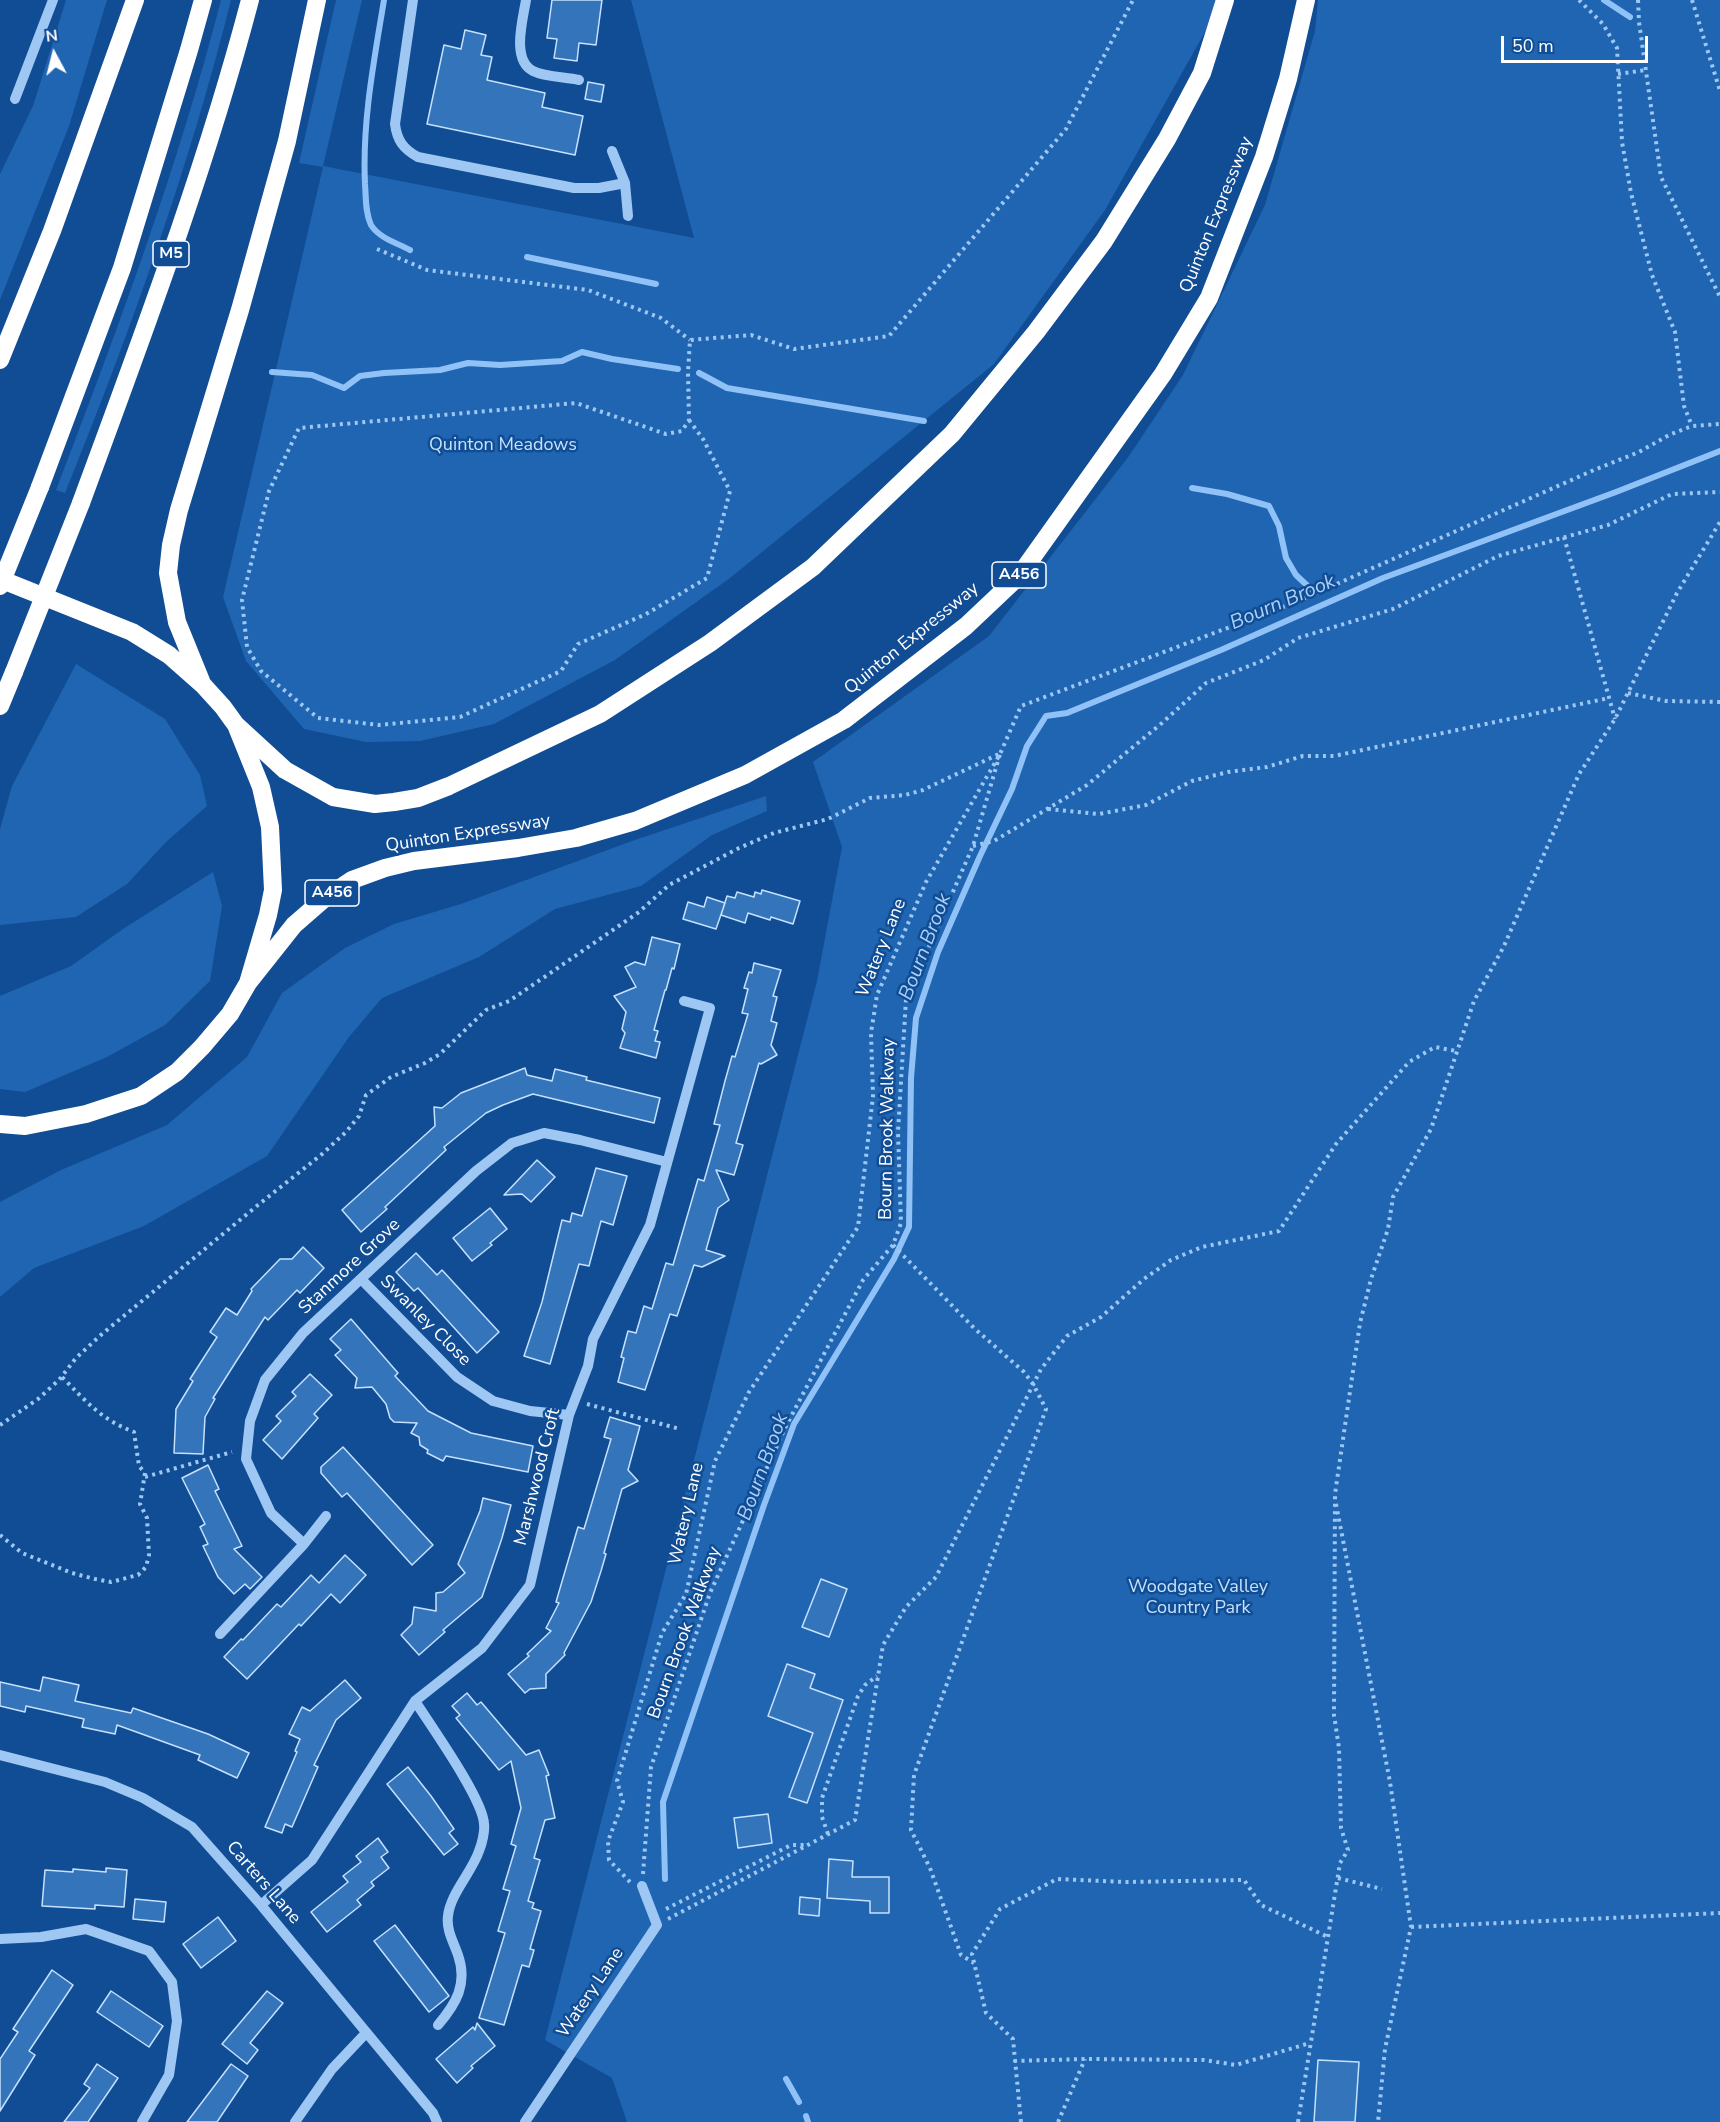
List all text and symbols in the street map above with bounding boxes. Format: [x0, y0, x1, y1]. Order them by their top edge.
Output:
north arrow [24, 24, 84, 84]
text: N [45, 24, 59, 48]
scale bar [1504, 24, 1651, 62]
text: 50 m [1512, 34, 1554, 58]
street label: Quinton Expressway [1176, 134, 1258, 296]
road number: M5 [153, 241, 189, 267]
park label: Quinton Meadows [429, 435, 577, 457]
road number: A456 [992, 562, 1046, 588]
water label: Bourn Brook [1227, 570, 1339, 636]
street label: Quinton Expressway [841, 578, 983, 700]
street label: Quinton Expressway [384, 810, 552, 858]
road number: A456 [305, 880, 359, 906]
water label: Bourn Brook [895, 890, 957, 1004]
street label: Watery Lane [852, 896, 912, 1000]
street label: Bourn Brook Walkway [876, 1038, 900, 1220]
street label: Stanmore Grove [295, 1214, 405, 1320]
street label: Swanley Close [375, 1271, 475, 1371]
street label: Marshwood Croft [511, 1406, 565, 1548]
water label: Bourn Brook [734, 1410, 794, 1524]
street label: Watery Lane [665, 1461, 709, 1567]
street label: Bourn Brook Walkway [644, 1544, 726, 1722]
park label: Woodgate Valley Country Park [1128, 1577, 1268, 1620]
street label: Carters Lane [221, 1837, 305, 1929]
street label: Watery Lane [553, 1944, 629, 2042]

